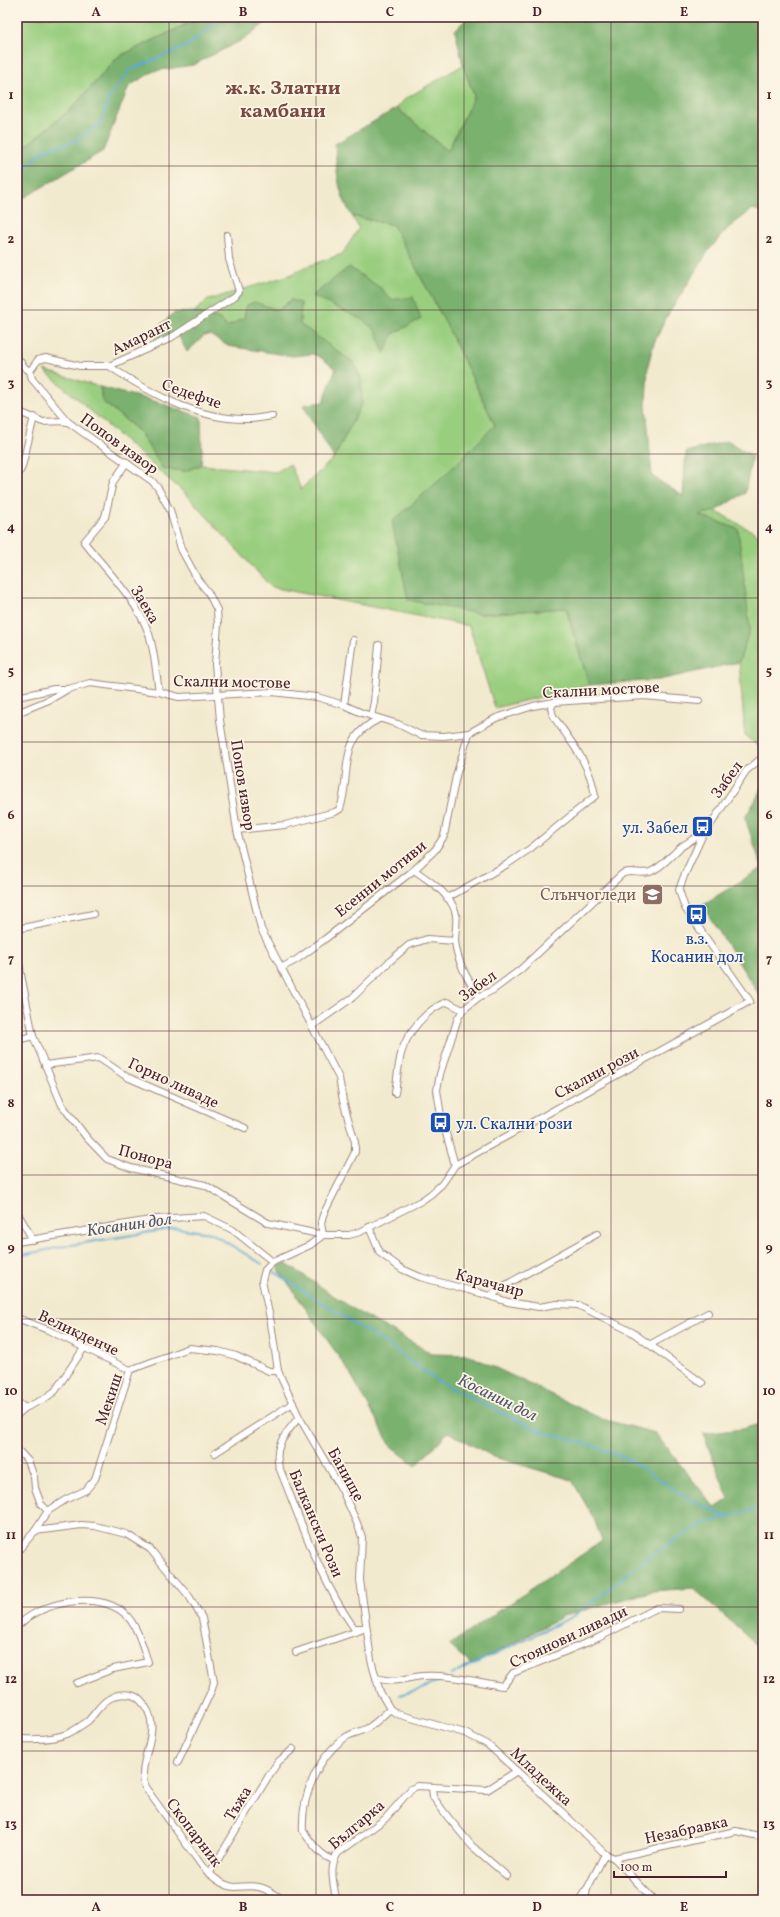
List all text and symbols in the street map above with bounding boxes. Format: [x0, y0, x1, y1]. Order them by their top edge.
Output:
text: A [91, 4, 101, 22]
text: B [239, 4, 248, 22]
text: C [386, 4, 394, 22]
text: D [532, 4, 542, 22]
text: E [680, 4, 688, 22]
district label: ж.к. Златни камбани [225, 75, 341, 126]
text: 1 [8, 87, 14, 105]
text: 1 [766, 87, 772, 105]
text: 2 [8, 231, 15, 249]
text: 2 [766, 231, 773, 249]
street label: Амарант [108, 314, 176, 362]
street label: Седефче [158, 374, 224, 415]
text: 3 [8, 375, 15, 393]
text: 3 [766, 375, 773, 393]
street label: Попов извор [75, 409, 162, 481]
text: 4 [7, 519, 15, 537]
text: 4 [765, 519, 773, 537]
street label: Заека [124, 582, 164, 628]
text: 5 [8, 663, 14, 681]
text: 5 [766, 663, 772, 681]
street label: Скални мостове [173, 671, 291, 695]
street label: Скални мостове [542, 677, 660, 705]
street label: Попов извор [224, 738, 260, 832]
street label: Забел [706, 757, 749, 804]
text: 6 [7, 807, 15, 825]
text: 6 [765, 807, 773, 825]
bus stop icon: ул. Забел [690, 814, 716, 840]
place label: ул. Забел [622, 818, 688, 840]
street label: Есенни мотиви [331, 836, 432, 923]
school or university icon: Слънчогледи [639, 881, 665, 907]
place label: Слънчогледи [540, 885, 636, 907]
bus stop icon: в.з. Косанин дол [684, 901, 710, 927]
place label: в.з. Косанин дол [651, 929, 744, 969]
text: 7 [8, 951, 14, 969]
text: 7 [766, 951, 772, 969]
street label: Забел [455, 965, 502, 1008]
street label: Скални рози [551, 1042, 643, 1105]
street label: Горно ливаде [124, 1053, 222, 1115]
text: 8 [7, 1095, 15, 1113]
text: 8 [765, 1095, 773, 1113]
bus stop icon: ул. Скални рози [427, 1110, 453, 1136]
place label: ул. Скални рози [456, 1114, 573, 1136]
street label: Понора [116, 1140, 175, 1176]
water label: Косанин дол [85, 1208, 173, 1243]
text: 9 [7, 1239, 15, 1257]
text: 9 [765, 1239, 773, 1257]
street label: Карачаир [453, 1264, 526, 1304]
street label: Великденче [34, 1305, 122, 1362]
water label: Косанин дол [454, 1369, 541, 1428]
street label: Мекиш [91, 1371, 129, 1429]
text: 10 [4, 1383, 18, 1401]
text: 10 [762, 1383, 776, 1401]
street label: Банище [321, 1444, 369, 1506]
street label: Балкански Рози [282, 1466, 348, 1582]
text: 11 [6, 1527, 16, 1545]
text: 11 [764, 1527, 774, 1545]
street label: Стоянови ливади [507, 1601, 631, 1675]
text: 12 [5, 1671, 17, 1689]
text: 12 [763, 1671, 775, 1689]
street label: Младежка [505, 1743, 576, 1812]
street label: Тъжа [220, 1782, 258, 1826]
street label: Скопарник [160, 1794, 227, 1873]
street label: Българка [324, 1795, 390, 1856]
street label: Незабравка [643, 1811, 730, 1851]
text: 13 [5, 1816, 17, 1834]
text: 13 [763, 1816, 775, 1834]
scale bar [614, 1853, 726, 1879]
text: 100 m [620, 1860, 653, 1876]
text: A [91, 1899, 101, 1917]
text: B [239, 1899, 248, 1917]
text: C [386, 1899, 394, 1917]
text: D [532, 1899, 542, 1917]
text: E [680, 1899, 688, 1917]

